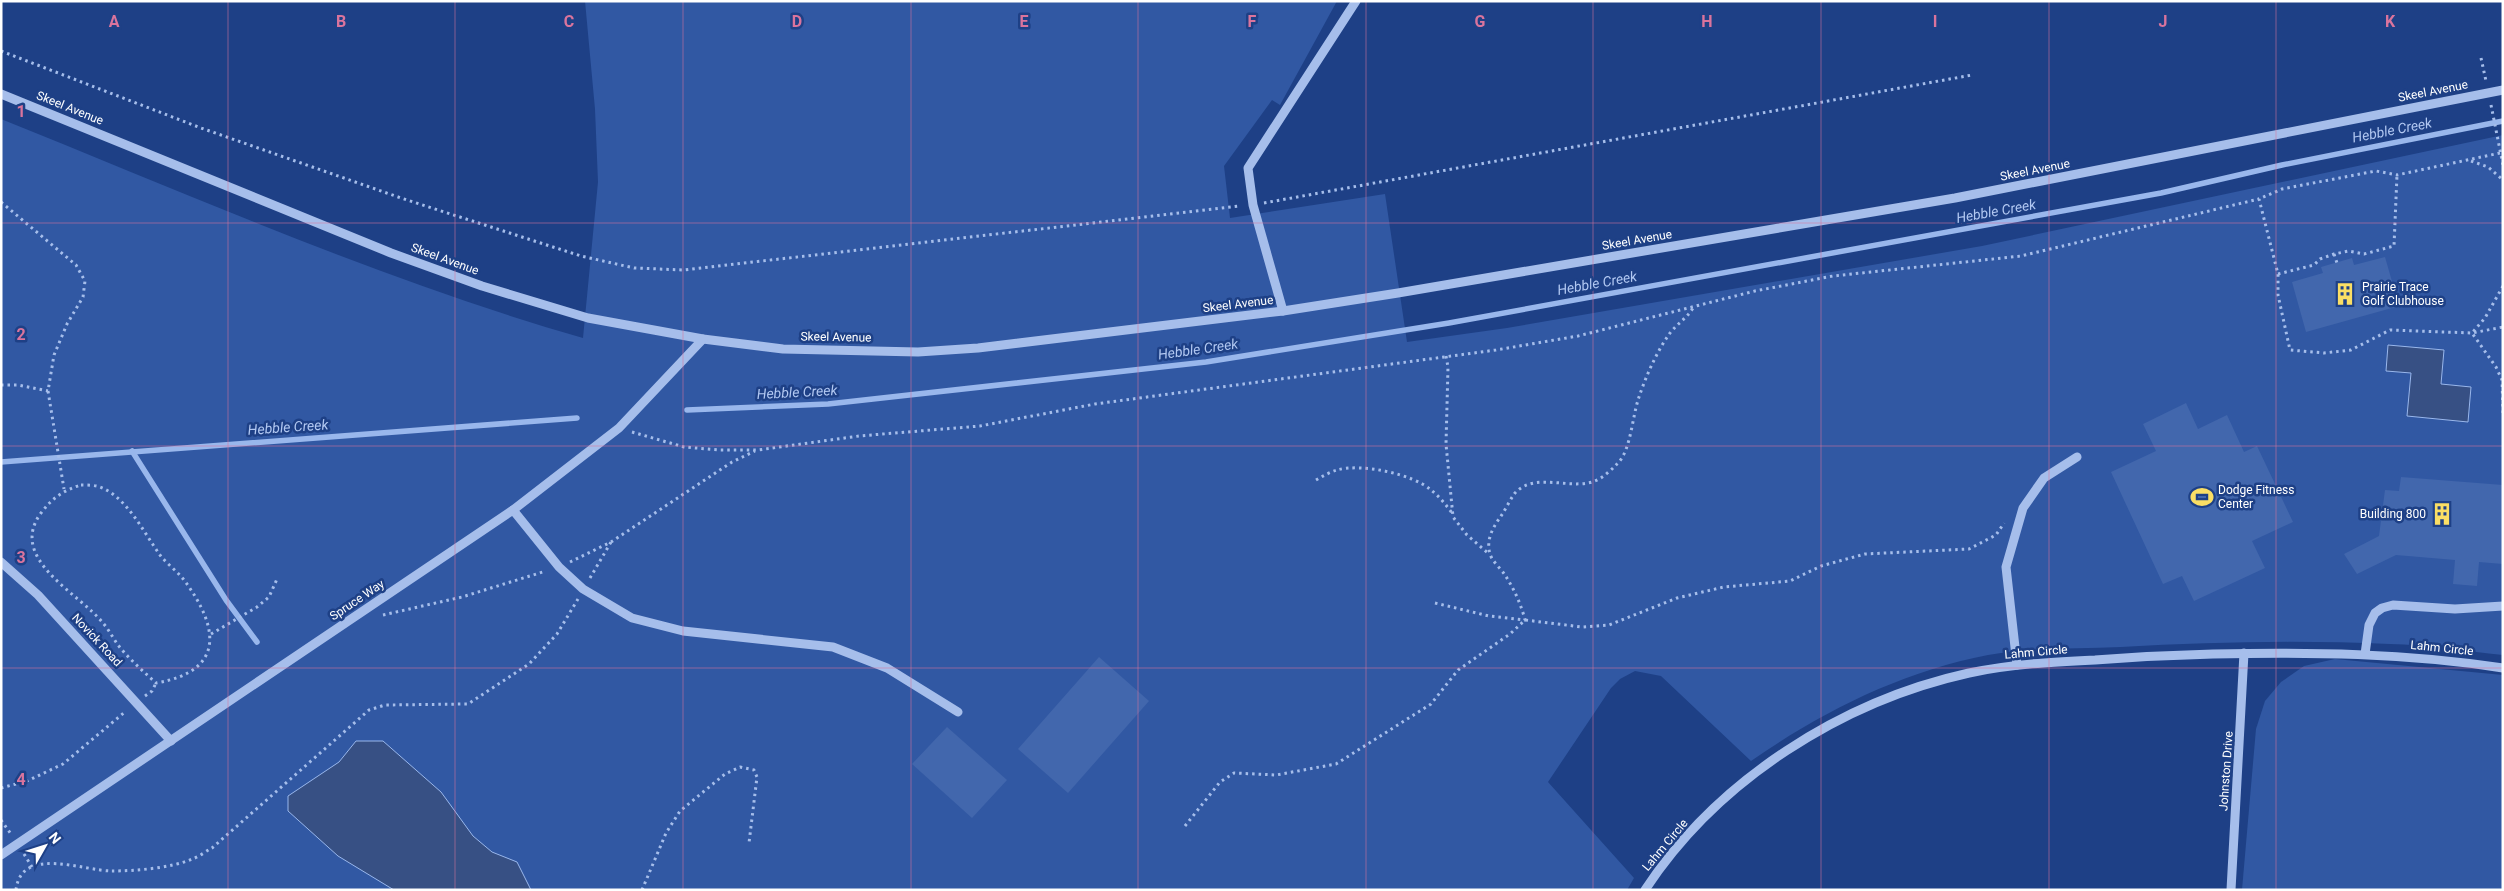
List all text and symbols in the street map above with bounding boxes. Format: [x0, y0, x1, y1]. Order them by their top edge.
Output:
text: A [109, 12, 120, 31]
text: B [336, 12, 346, 31]
text: C [564, 12, 574, 31]
text: D [792, 12, 802, 31]
text: E [1020, 12, 1029, 31]
text: F [1248, 12, 1257, 31]
text: G [1475, 12, 1486, 31]
text: H [1701, 12, 1713, 31]
text: I [1933, 12, 1937, 31]
text: J [2159, 12, 2167, 31]
text: K [2385, 12, 2396, 31]
street label: Skeel Avenue [2397, 77, 2469, 105]
street label: Skeel Avenue [34, 88, 106, 128]
text: 1 [16, 102, 26, 121]
water label: Hebble Creek [2351, 114, 2434, 146]
street label: Skeel Avenue [1999, 156, 2071, 184]
water label: Hebble Creek [1955, 196, 2038, 226]
street label: Skeel Avenue [1601, 227, 1673, 253]
street label: Skeel Avenue [409, 240, 481, 278]
water label: Hebble Creek [1556, 268, 1639, 298]
place label: Prairie Trace Golf Clubhouse [2362, 280, 2444, 308]
building icon: Prairie Trace Golf Clubhouse [2332, 281, 2358, 307]
street label: Skeel Avenue [1202, 293, 1274, 315]
text: 2 [16, 325, 26, 344]
street label: Skeel Avenue [800, 329, 872, 345]
water label: Hebble Creek [1157, 335, 1240, 363]
water label: Hebble Creek [756, 382, 839, 402]
water label: Hebble Creek [247, 416, 330, 438]
place label: Dodge Fitness Center [2218, 483, 2294, 511]
sports icon: Dodge Fitness Center [2189, 484, 2215, 510]
building icon: Building 800 [2429, 501, 2455, 527]
place label: Building 800 [2360, 507, 2426, 521]
text: 3 [16, 548, 26, 567]
street label: Spruce Way [327, 576, 387, 623]
street label: Novick Road [69, 611, 125, 669]
street label: Lahm Circle [2410, 638, 2474, 658]
street label: Lahm Circle [2004, 642, 2068, 662]
street label: Johnston Drive [2216, 731, 2236, 811]
text: 4 [16, 770, 26, 789]
street label: Lahm Circle [1639, 816, 1691, 874]
north arrow [20, 821, 70, 871]
text: N [46, 829, 64, 847]

